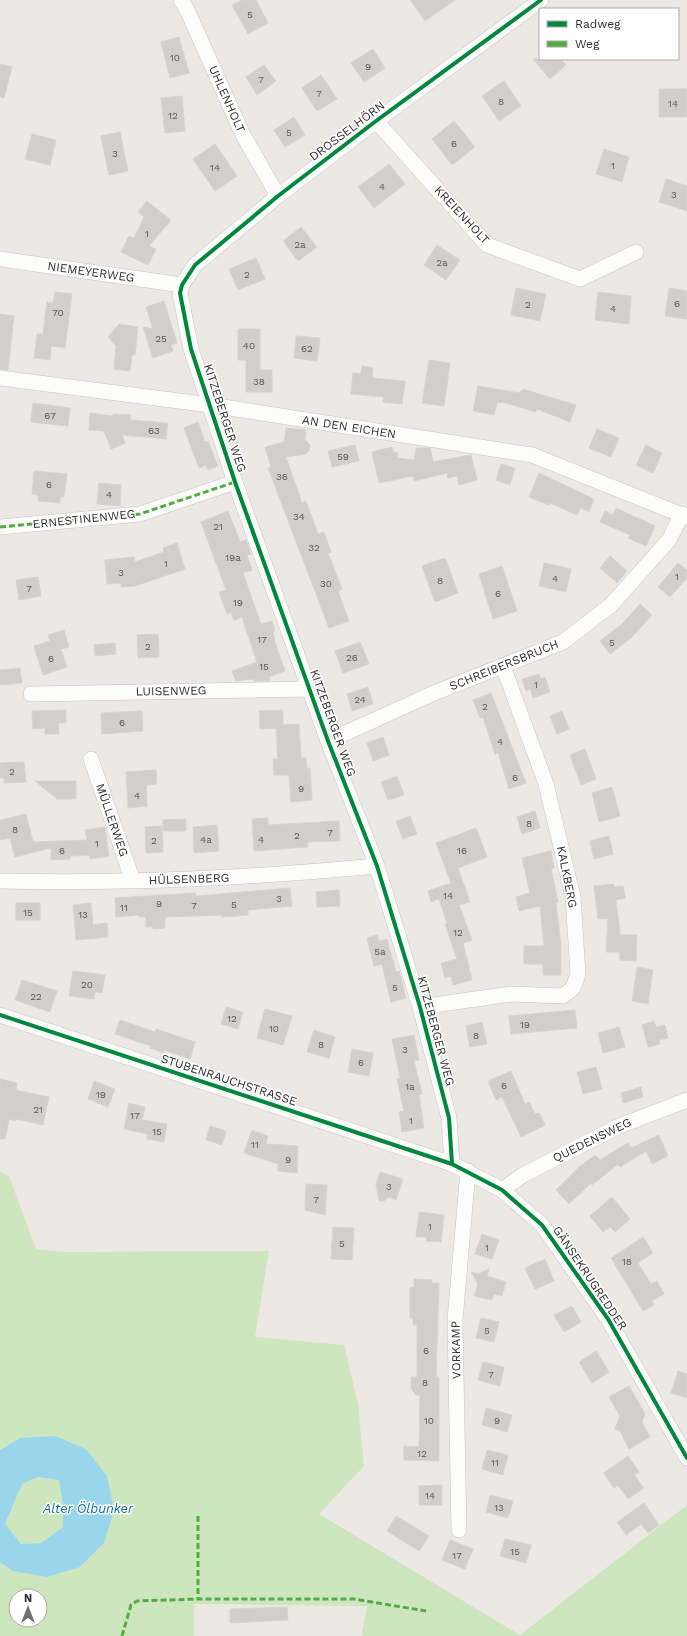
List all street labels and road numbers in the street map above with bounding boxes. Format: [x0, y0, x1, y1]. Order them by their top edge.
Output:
street label: UHLENHOLT [206, 63, 248, 135]
street label: DROSSELHÖRN [307, 98, 387, 164]
street label: KREIENHOLT [432, 183, 492, 247]
street label: NIEMEYERWEG [47, 259, 135, 285]
street label: KITZEBERGER WEG [201, 362, 249, 474]
street label: AN DEN EICHEN [301, 413, 397, 441]
street label: ERNESTINENWEG [32, 507, 136, 531]
street label: SCHREIBERSBRUCH [447, 637, 561, 693]
street label: KITZEBERGER WEG [307, 667, 359, 779]
street label: LUISENWEG [135, 683, 207, 699]
street label: MÜLLERWEG [93, 782, 131, 858]
street label: KALKBERG [554, 845, 580, 909]
street label: HÜLSENBERG [148, 871, 230, 887]
street label: KITZEBERGER WEG [415, 975, 457, 1087]
street label: STUBENRAUCHSTRASSE [159, 1051, 299, 1109]
street label: QUEDENSWEG [550, 1115, 634, 1165]
street label: GÄNSEKRUGREDDER [550, 1223, 630, 1333]
street label: VORKAMP [448, 1321, 464, 1379]

